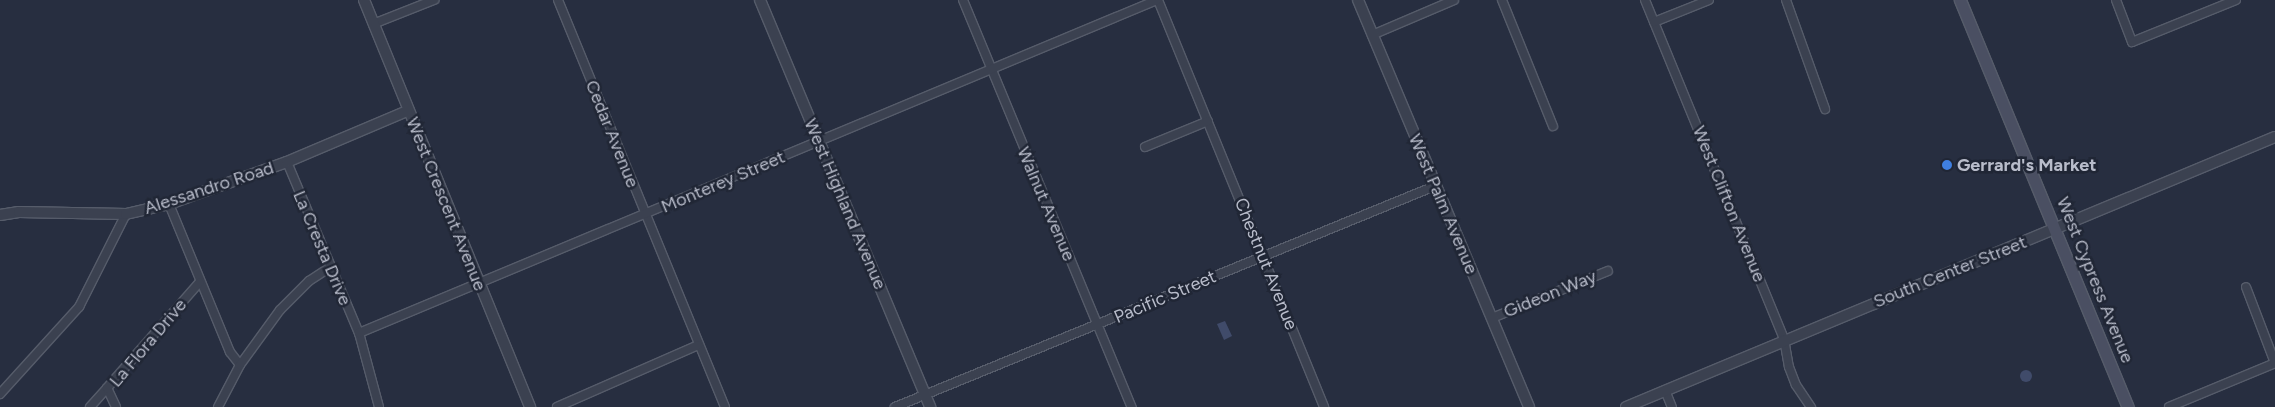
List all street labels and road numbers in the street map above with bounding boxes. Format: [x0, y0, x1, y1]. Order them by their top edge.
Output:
street label: Cedar Avenue [581, 77, 643, 191]
street label: West Crescent Avenue [401, 114, 491, 294]
street label: West Highland Avenue [799, 115, 891, 293]
street label: West Clifton Avenue [1688, 123, 1770, 285]
street label: West Palm Avenue [1404, 131, 1482, 277]
street label: Walnut Avenue [1012, 144, 1080, 264]
street label: Monterey Street [658, 146, 788, 218]
street label: Alessandro Road [142, 157, 276, 219]
street label: La Cresta Drive [288, 188, 356, 308]
street label: West Cypress Avenue [2052, 194, 2138, 366]
street label: Chestnut Avenue [1230, 195, 1302, 333]
street label: South Center Street [1870, 231, 2030, 313]
street label: Pacific Street [1111, 266, 1219, 328]
street label: Gideon Way [1500, 266, 1600, 322]
street label: La Flora Drive [105, 295, 191, 391]

